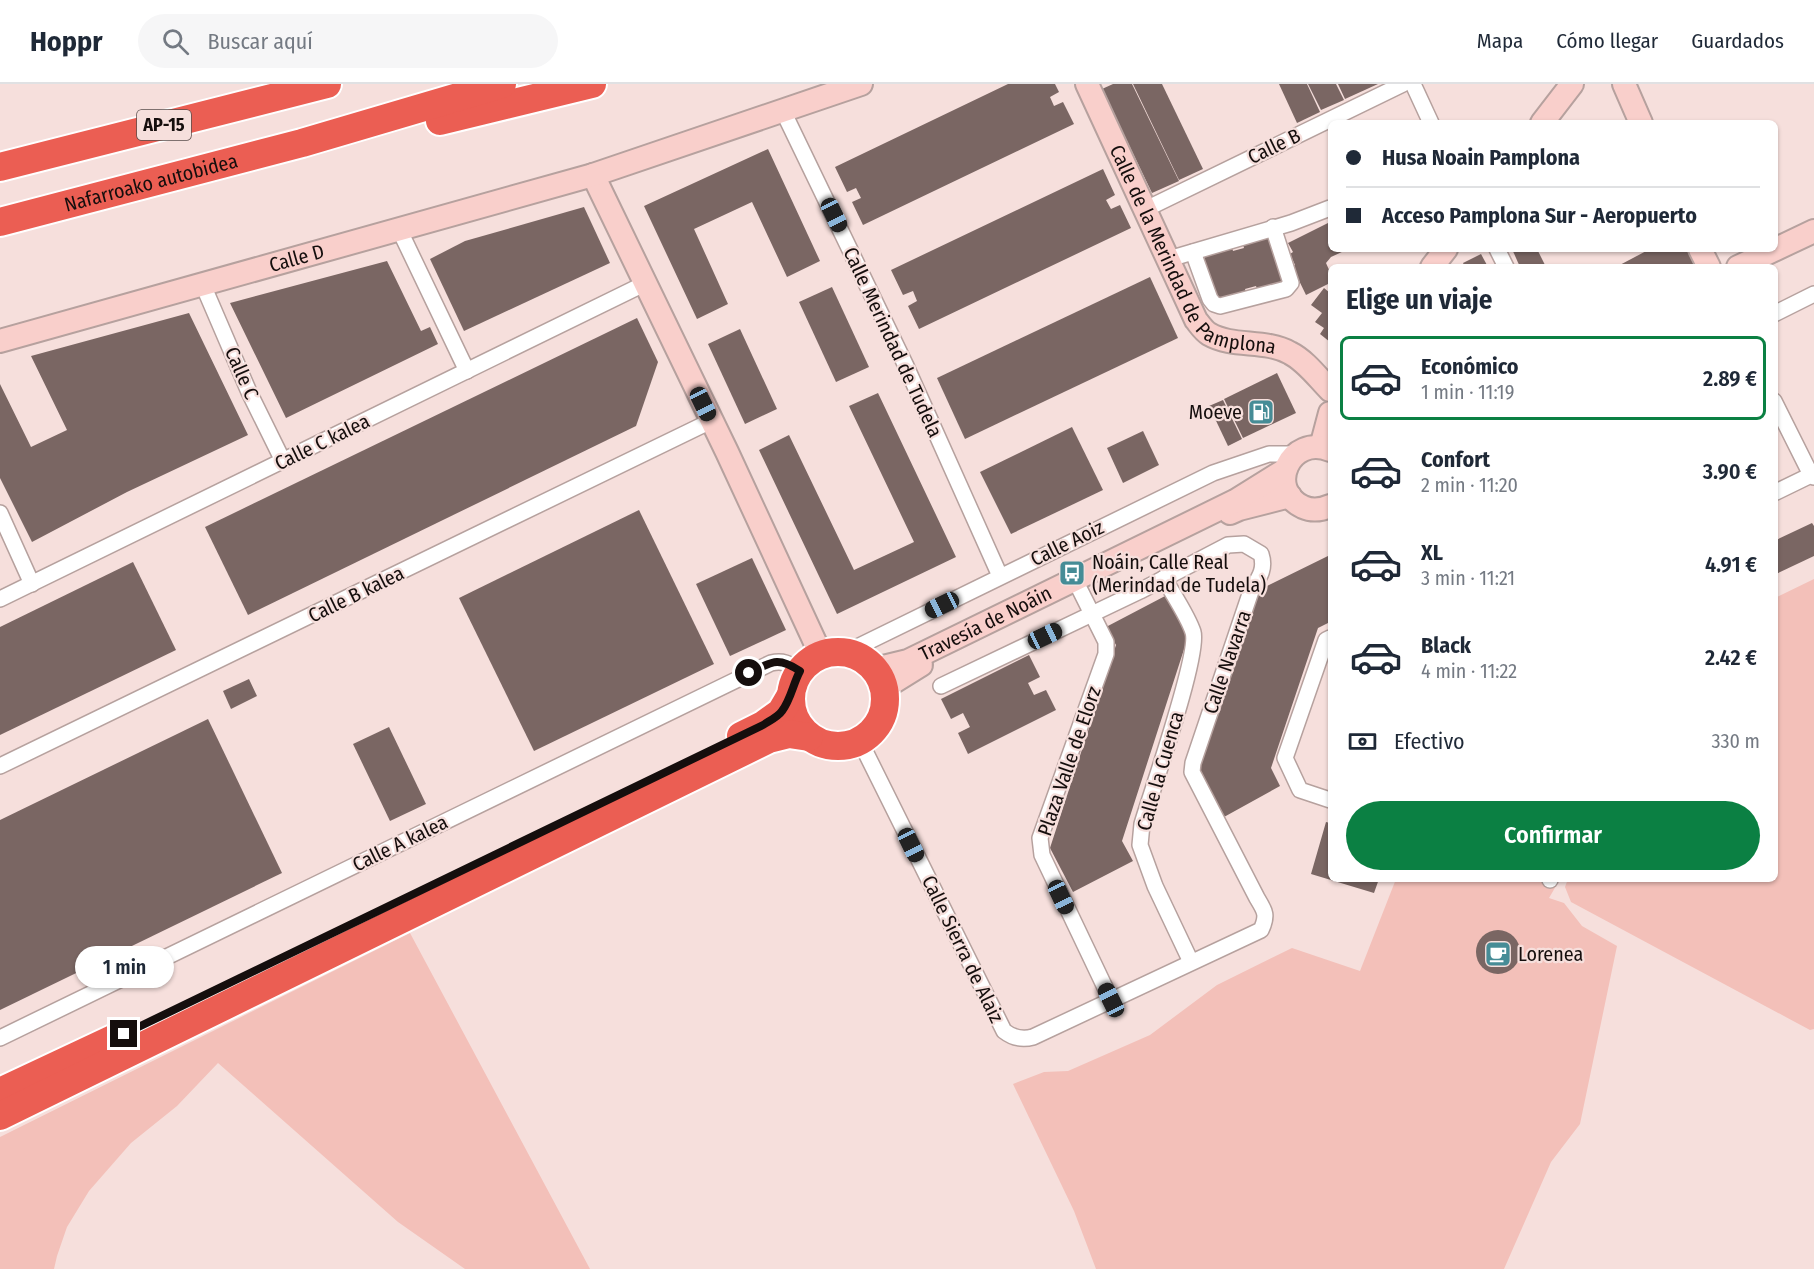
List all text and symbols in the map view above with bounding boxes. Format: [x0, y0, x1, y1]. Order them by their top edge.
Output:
search box [138, 14, 558, 68]
text: Hoppr [30, 25, 102, 58]
icon: search [159, 25, 192, 58]
text: Buscar aquí [207, 28, 313, 55]
text: Mapa [1477, 28, 1523, 54]
text: Cómo llegar [1556, 28, 1658, 54]
text: Guardados [1691, 28, 1784, 54]
road number: AP-15 [137, 110, 191, 140]
street label: Calle B [1244, 123, 1304, 169]
street label: Calle de la Merindad de Pamplona [1105, 141, 1278, 359]
text: Husa Noain Pamplona [1382, 144, 1580, 171]
street label: Nafarroako autobidea [62, 148, 240, 217]
car [818, 195, 850, 235]
text: Acceso Pamplona Sur - Aeropuerto [1382, 202, 1697, 229]
street label: Calle D [266, 239, 327, 277]
street label: Calle Merindad de Tudela [838, 243, 948, 441]
text: Elige un viaje [1346, 284, 1492, 316]
street label: Calle C [220, 343, 264, 403]
icon: car [1349, 351, 1403, 405]
text: Económico [1421, 353, 1519, 380]
text: 2.89 € [1703, 365, 1757, 392]
text: 1 min · 11:19 [1421, 380, 1514, 404]
car [687, 384, 719, 424]
fuel station icon: Moeve [1246, 397, 1276, 427]
place label: Moeve [1189, 400, 1242, 424]
street label: Calle C kalea [271, 409, 373, 475]
icon: car [1349, 444, 1403, 498]
text: Confort [1421, 446, 1490, 473]
text: 3.90 € [1703, 458, 1757, 485]
text: 2 min · 11:20 [1421, 473, 1518, 497]
street label: Calle Aoiz [1026, 515, 1108, 571]
icon: car [1349, 537, 1403, 591]
text: XL [1421, 539, 1443, 566]
place label: Noáin, Calle Real (Merindad de Tudela) [1092, 550, 1266, 597]
text: 4.91 € [1705, 551, 1757, 578]
bus stop icon: Noáin, Calle Real (Merindad de Tudela) [1057, 558, 1087, 588]
street label: Calle B kalea [304, 561, 408, 627]
text: 3 min · 11:21 [1421, 566, 1515, 590]
street label: Travesía de Noáin [915, 581, 1056, 666]
car [922, 589, 962, 621]
street label: Calle Navarra [1198, 607, 1256, 717]
car [1025, 620, 1065, 652]
icon: car [1349, 630, 1403, 684]
text: Black [1421, 632, 1471, 659]
text: 2.42 € [1705, 644, 1757, 671]
route start [735, 659, 762, 686]
text: 4 min · 11:22 [1421, 659, 1517, 683]
street label: Plaza Valle de Elorz [1032, 683, 1106, 839]
street label: Calle la Cuenca [1131, 709, 1189, 833]
icon: cash [1346, 725, 1379, 758]
text: Efectivo [1394, 728, 1465, 755]
text: 330 m [1711, 729, 1760, 753]
button: Confirmar [1346, 801, 1760, 870]
street label: Calle A kalea [348, 810, 452, 876]
car [895, 825, 927, 865]
street label: Calle Sierra de Alaiz [917, 871, 1009, 1027]
car [1045, 877, 1077, 917]
cafe icon: Lorenea [1483, 939, 1513, 969]
place label: Lorenea [1518, 942, 1583, 966]
callout: 1 min [74, 947, 174, 989]
text: 1 min [103, 955, 146, 979]
car [1095, 980, 1127, 1020]
route end [110, 1020, 137, 1047]

